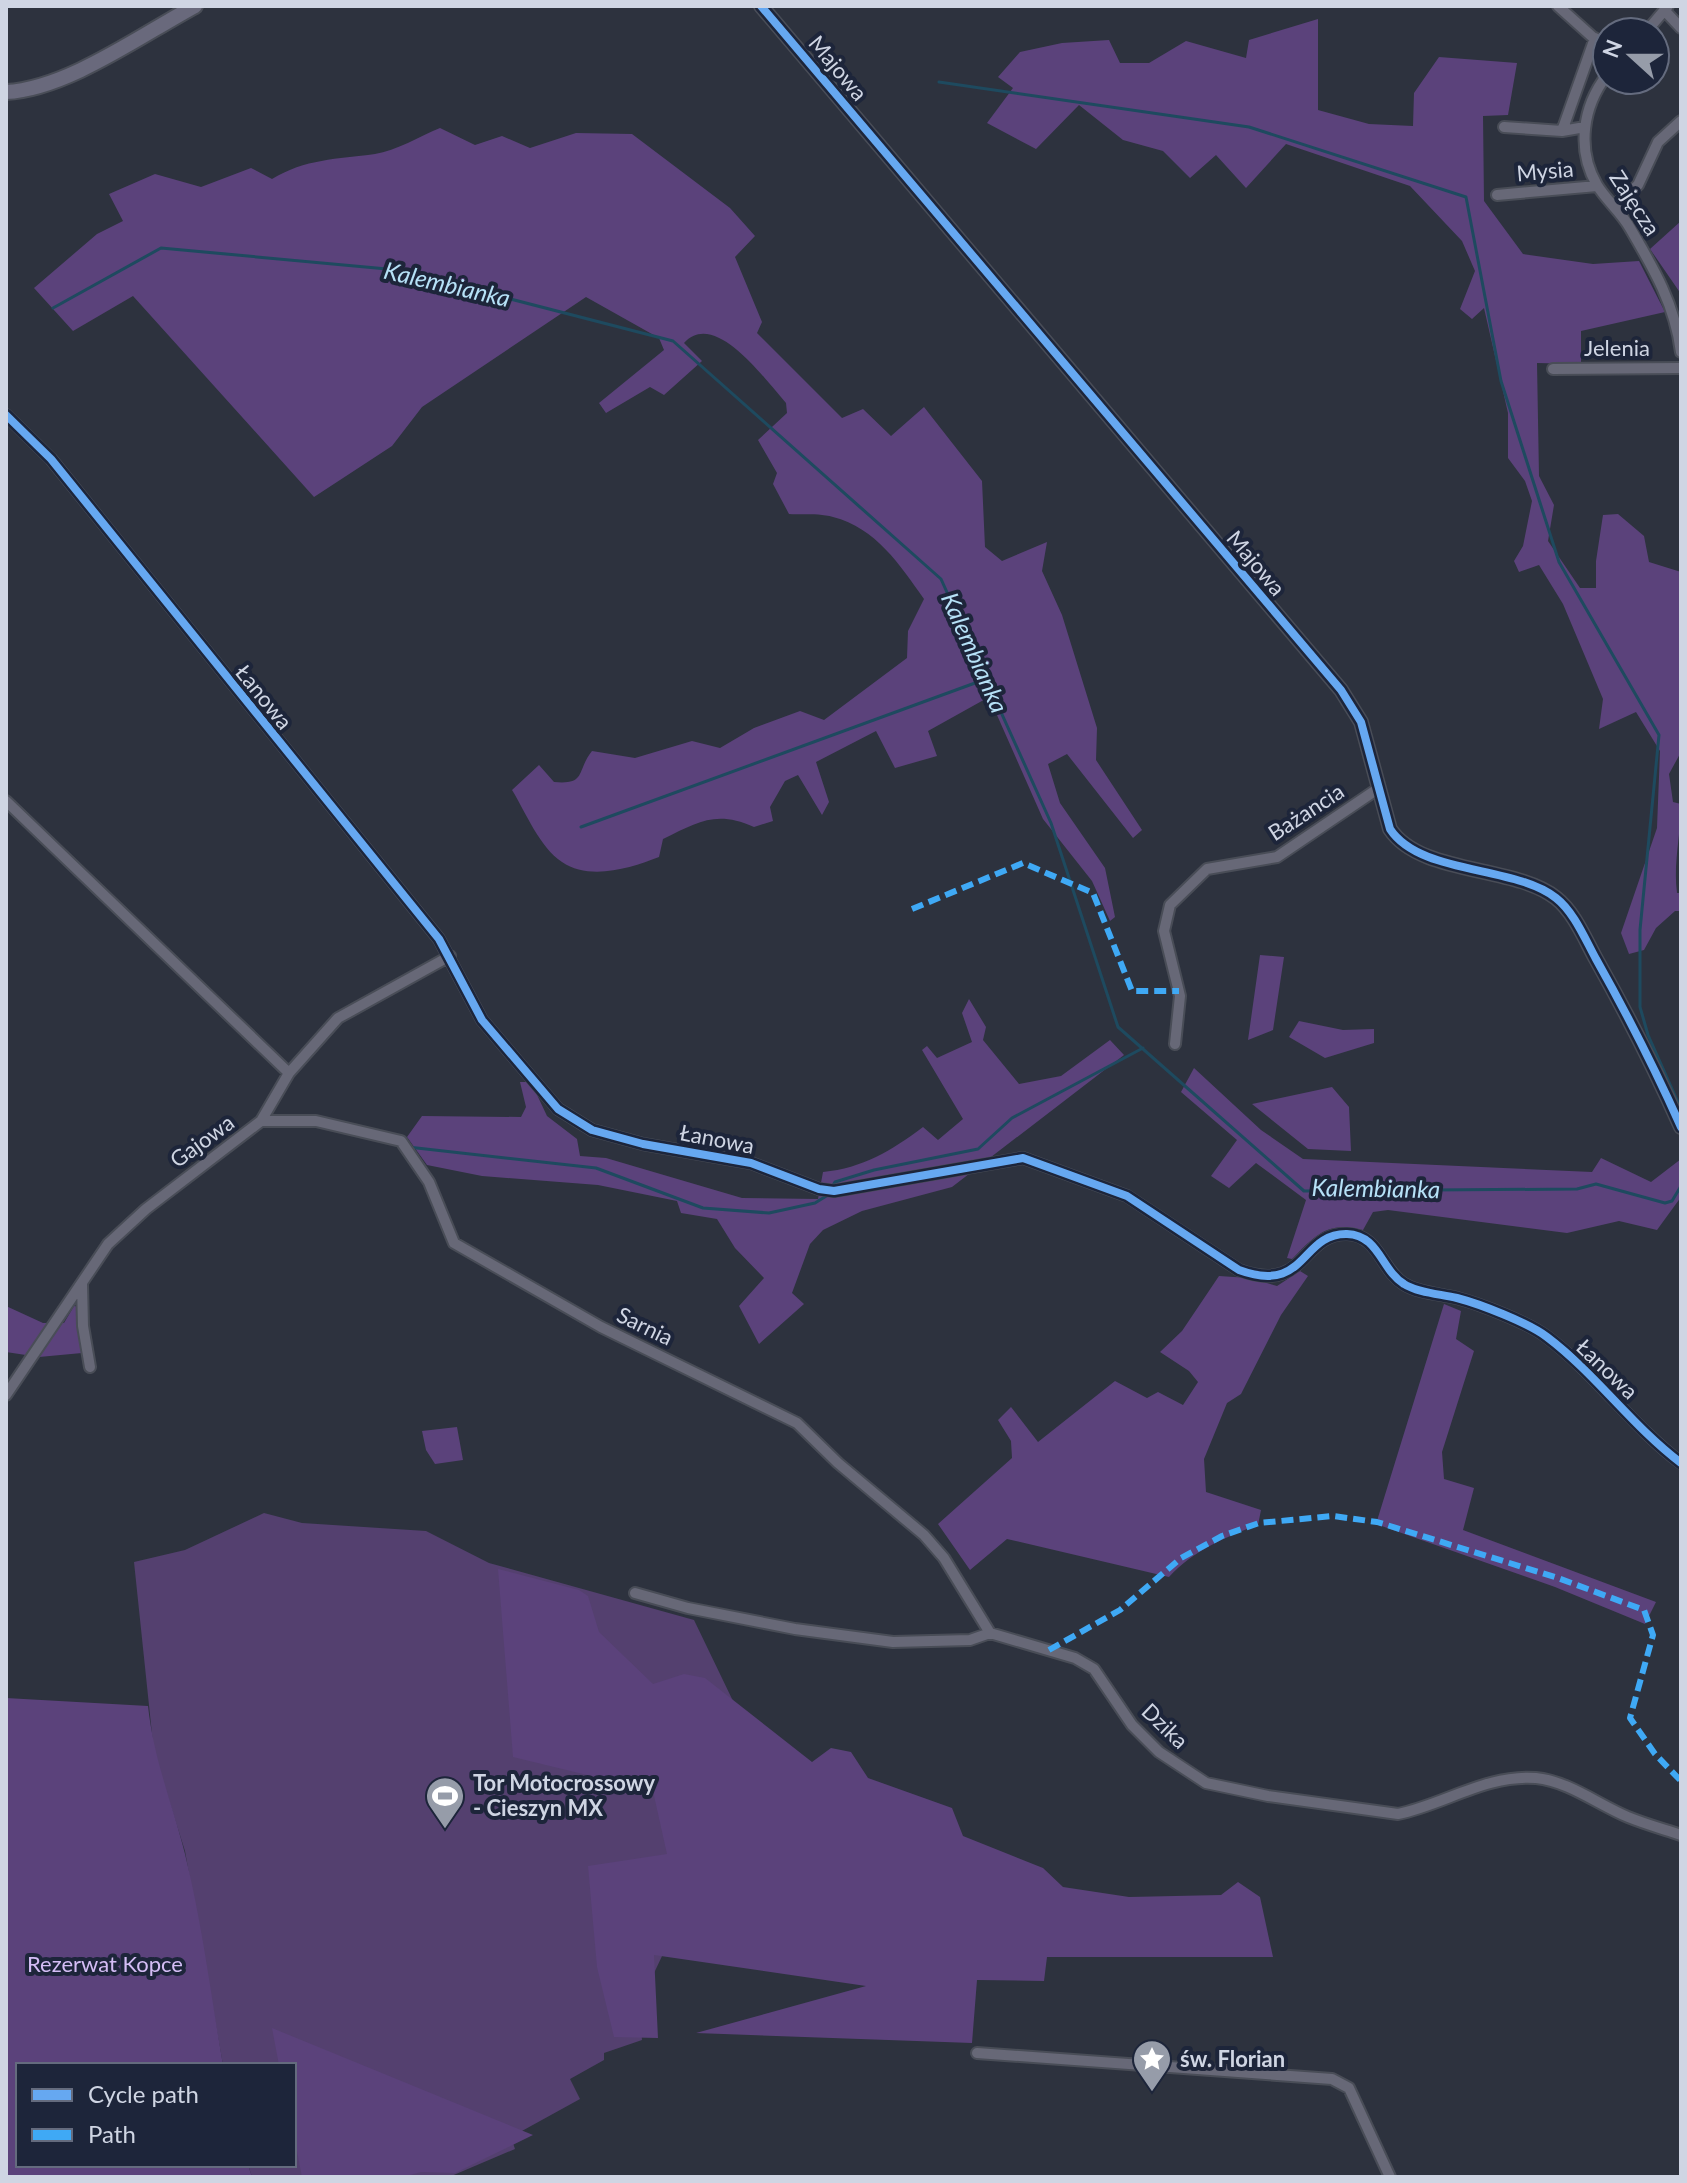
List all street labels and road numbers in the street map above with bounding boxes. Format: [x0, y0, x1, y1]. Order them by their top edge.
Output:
street label: Majowa [803, 30, 873, 106]
street label: Mysia [1515, 155, 1575, 186]
street label: Zajęcza [1604, 165, 1666, 240]
street label: Jelenia [1584, 334, 1650, 361]
street label: Majowa [1221, 525, 1291, 601]
street label: Łanowa [230, 659, 299, 734]
street label: Bażancia [1263, 777, 1349, 846]
street label: Gajowa [164, 1108, 239, 1173]
street label: Łanowa [678, 1118, 757, 1159]
street label: Sarnia [613, 1300, 678, 1351]
street label: Łanowa [1571, 1333, 1644, 1404]
street label: Dzika [1137, 1697, 1194, 1754]

